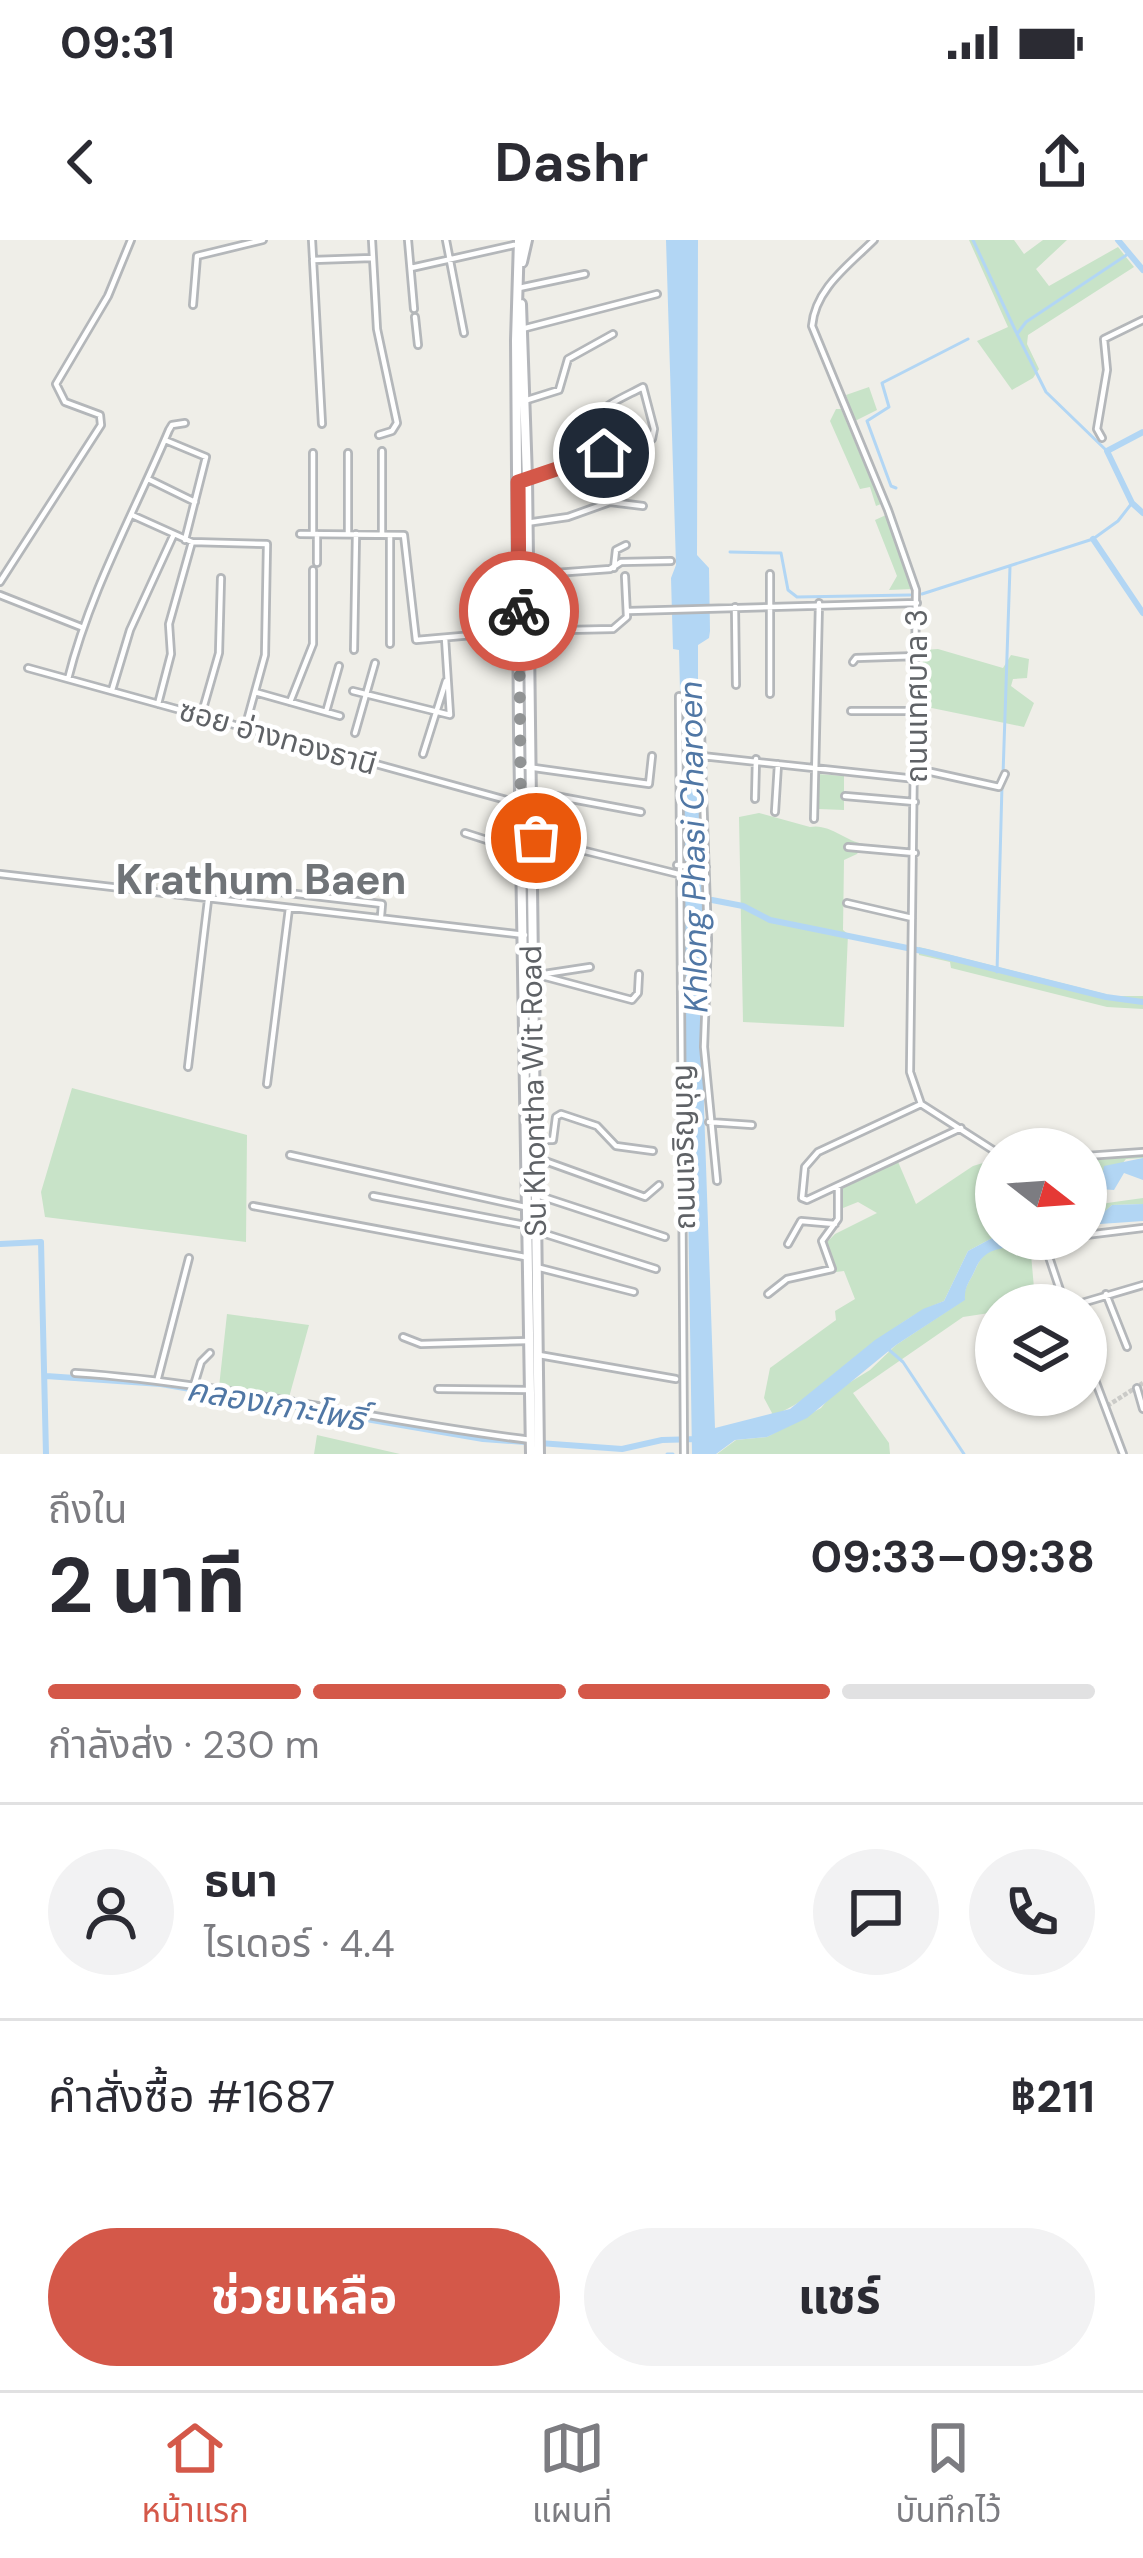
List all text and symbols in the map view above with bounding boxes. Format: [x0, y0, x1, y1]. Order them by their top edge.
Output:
text: 09:31 [60, 13, 175, 72]
text: Dashr [494, 127, 649, 198]
icon: back [48, 129, 114, 195]
icon: share [1029, 129, 1095, 195]
pin [553, 402, 655, 504]
icon: home [571, 420, 637, 486]
courier [459, 551, 579, 671]
icon: bike [486, 578, 552, 644]
street label: ถนนเทศบาล 3 [897, 609, 936, 783]
water label: Khlong Phasi Charoen [669, 681, 717, 1013]
street label: ซอย อ่างทองธานี [175, 690, 381, 784]
pin [485, 787, 587, 889]
icon: bag [503, 805, 569, 871]
district label: Krathum Baen [116, 852, 407, 907]
street label: Su Khontha Wit Road [511, 945, 555, 1237]
street label: ถนนเจริญบุญ [662, 1064, 704, 1230]
north arrow [975, 1128, 1107, 1260]
map controls [975, 1128, 1107, 1416]
button: layers [975, 1284, 1107, 1416]
water label: คลองเกาะโพธิ์ [183, 1367, 377, 1442]
text: ถึงใน [48, 1484, 127, 1535]
text: 09:33–09:38 [810, 1527, 1095, 1586]
text: 2 นาที [48, 1535, 246, 1636]
text: กำลังส่ง · 230 m [48, 1719, 319, 1770]
button: person [48, 1849, 174, 1975]
button: chat [813, 1849, 939, 1975]
button: phone [969, 1849, 1095, 1975]
text: ธนา [204, 1851, 278, 1910]
text: ไรเดอร์ · 4.4 [204, 1918, 395, 1969]
text: คำสั่งซื้อ #1687 [48, 2067, 335, 2126]
text: ฿211 [1010, 2067, 1095, 2126]
button: ช่วยเหลือ [48, 2228, 560, 2366]
button: แชร์ [584, 2228, 1095, 2366]
tab: หน้าแรก [142, 2415, 249, 2537]
tab: แผนที่ [532, 2415, 612, 2537]
tab: บันทึกไว้ [895, 2415, 1001, 2537]

